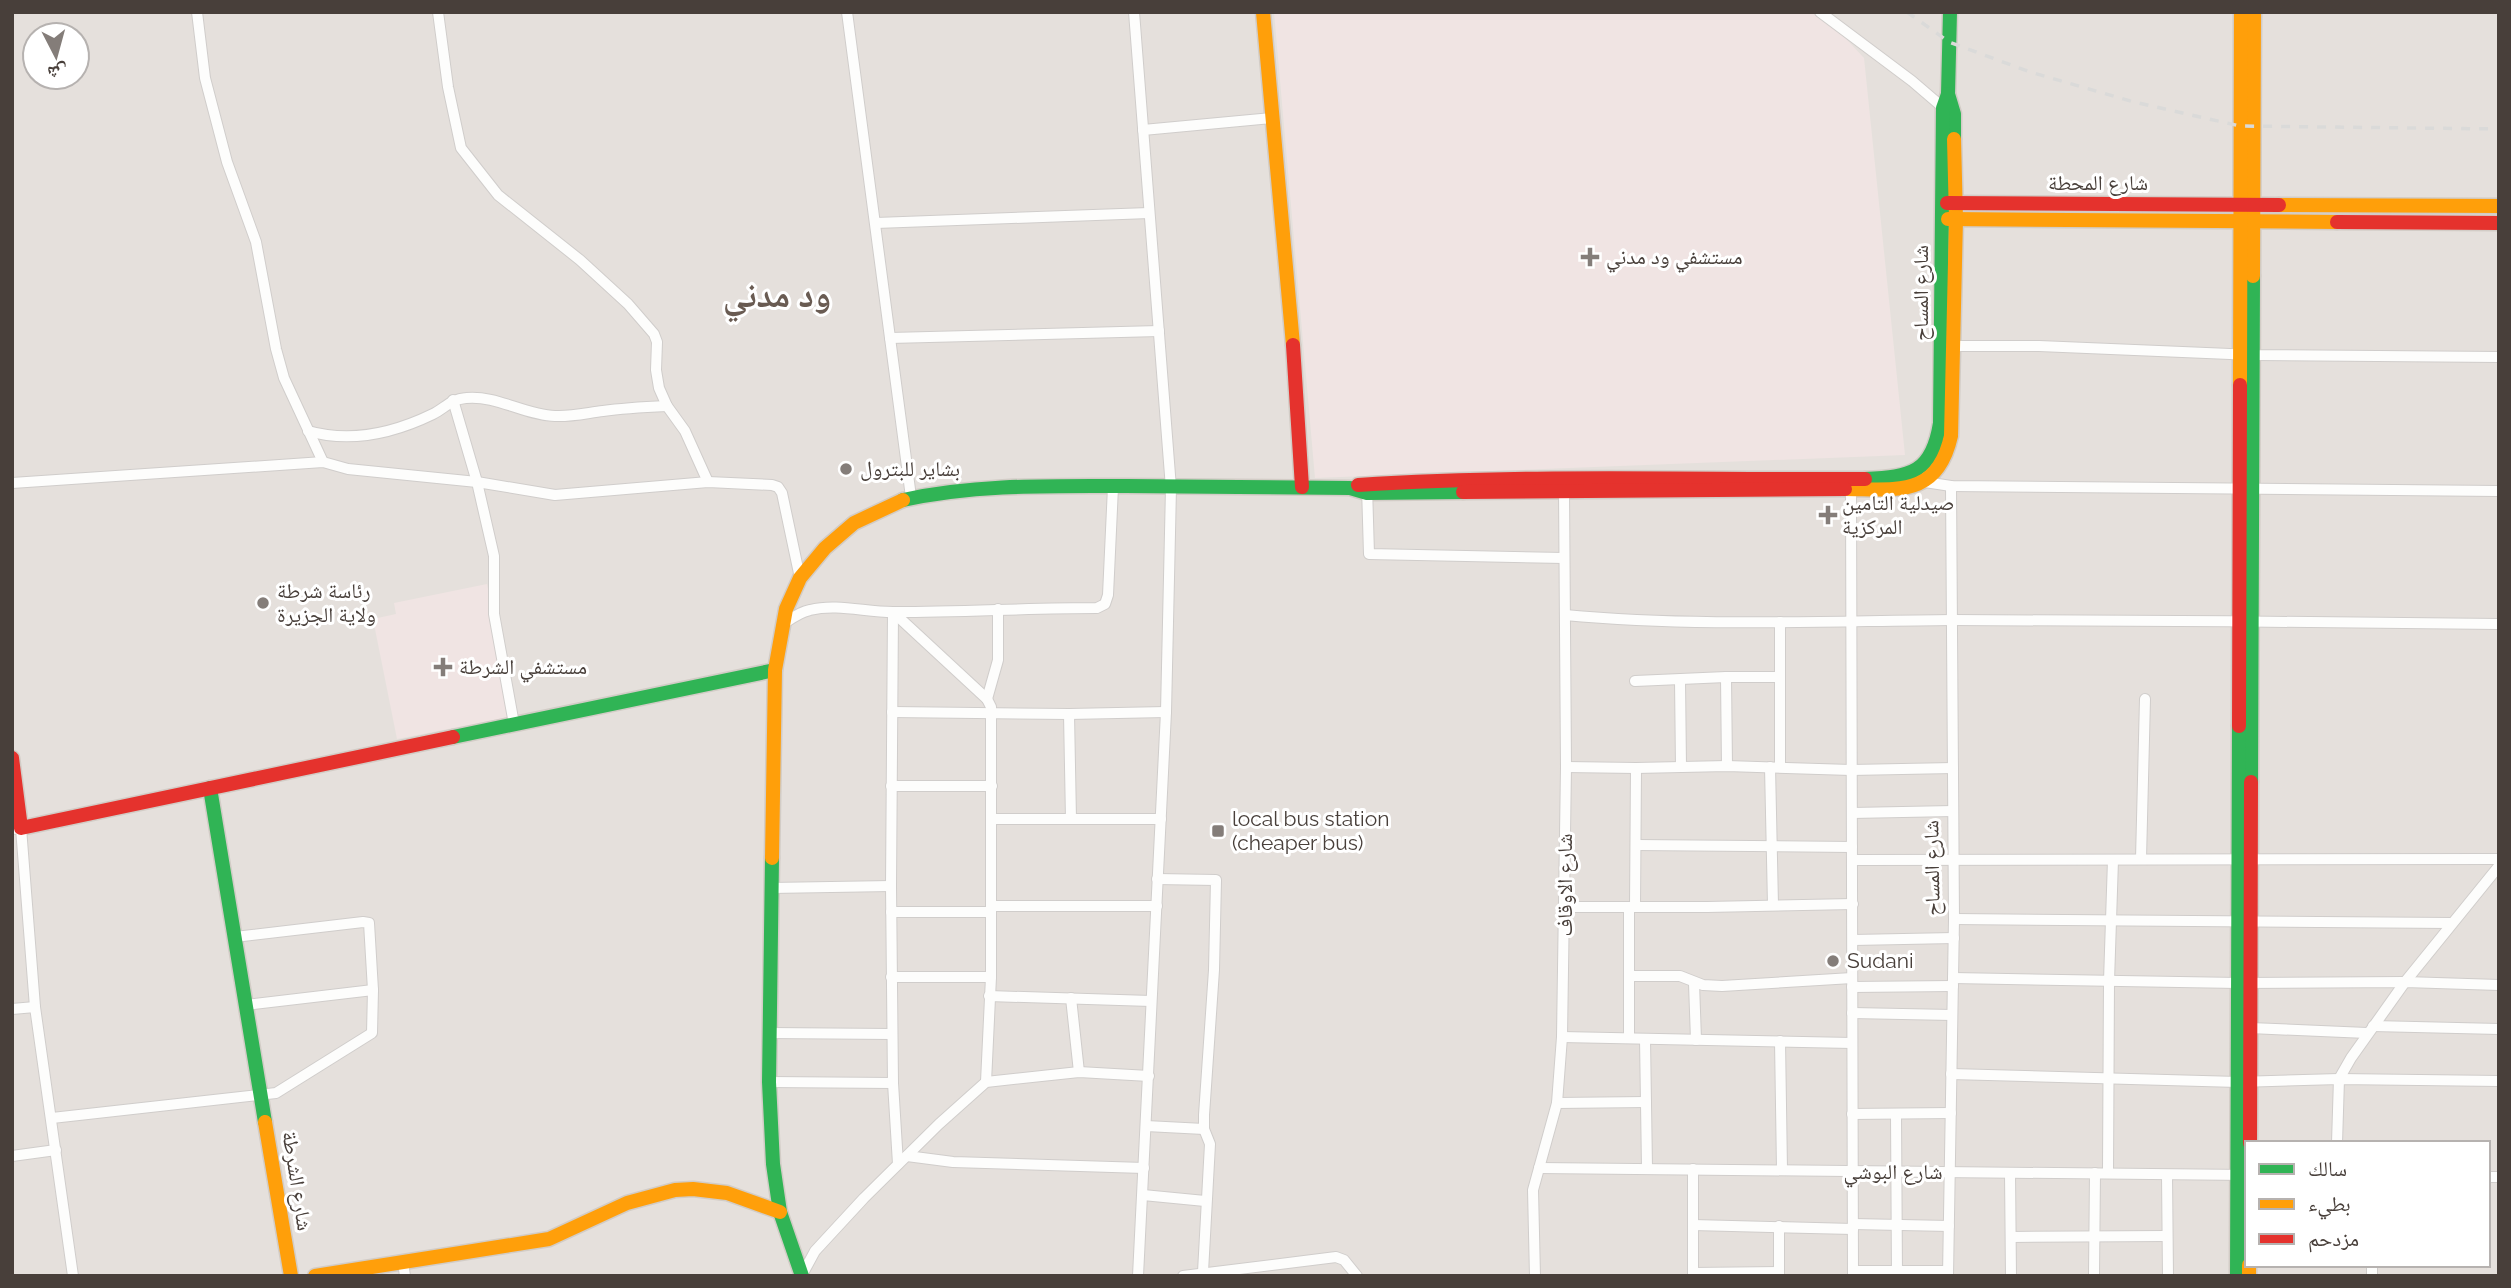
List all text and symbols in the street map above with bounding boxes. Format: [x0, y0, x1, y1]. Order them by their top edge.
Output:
north arrow [21, 21, 91, 91]
text: ش [46, 60, 69, 85]
street label: شارع المحطة [2048, 170, 2148, 196]
place label: مستشفي ود مدني [1606, 244, 1743, 273]
street label: شارع المساح [1908, 245, 1934, 341]
marker: مستشفي ود مدني [1580, 247, 1600, 267]
district label: ود مدني [723, 274, 831, 323]
place label: بشاير للبترول [860, 456, 960, 481]
marker: بشاير للبترول [838, 461, 854, 477]
place label: صيدلية التامين المركزية [1842, 490, 1955, 539]
marker: صيدلية التامين المركزية [1820, 507, 1836, 523]
place label: رئاسة شرطة ولاية الجزيرة [277, 578, 376, 627]
marker: رئاسة شرطة ولاية الجزيرة [255, 595, 271, 611]
place label: مستشفي الشرطة [459, 654, 587, 683]
marker: مستشفي الشرطة [433, 657, 453, 677]
place label: local bus station (cheaper bus) [1232, 806, 1389, 855]
street label: شارع المساح [1918, 820, 1946, 916]
marker: local bus station (cheaper bus) [1210, 823, 1226, 839]
street label: شارع الاوقاف [1552, 834, 1578, 936]
place label: Sudani [1847, 948, 1914, 973]
marker: Sudani [1825, 953, 1841, 969]
street label: شارع الشرطة [276, 1129, 318, 1233]
legend [2245, 1141, 2490, 1267]
text: سالك [2308, 1156, 2347, 1181]
street label: شارع البوشي [1844, 1159, 1942, 1188]
text: بطيء [2308, 1191, 2351, 1220]
text: مزدحم [2308, 1226, 2359, 1253]

